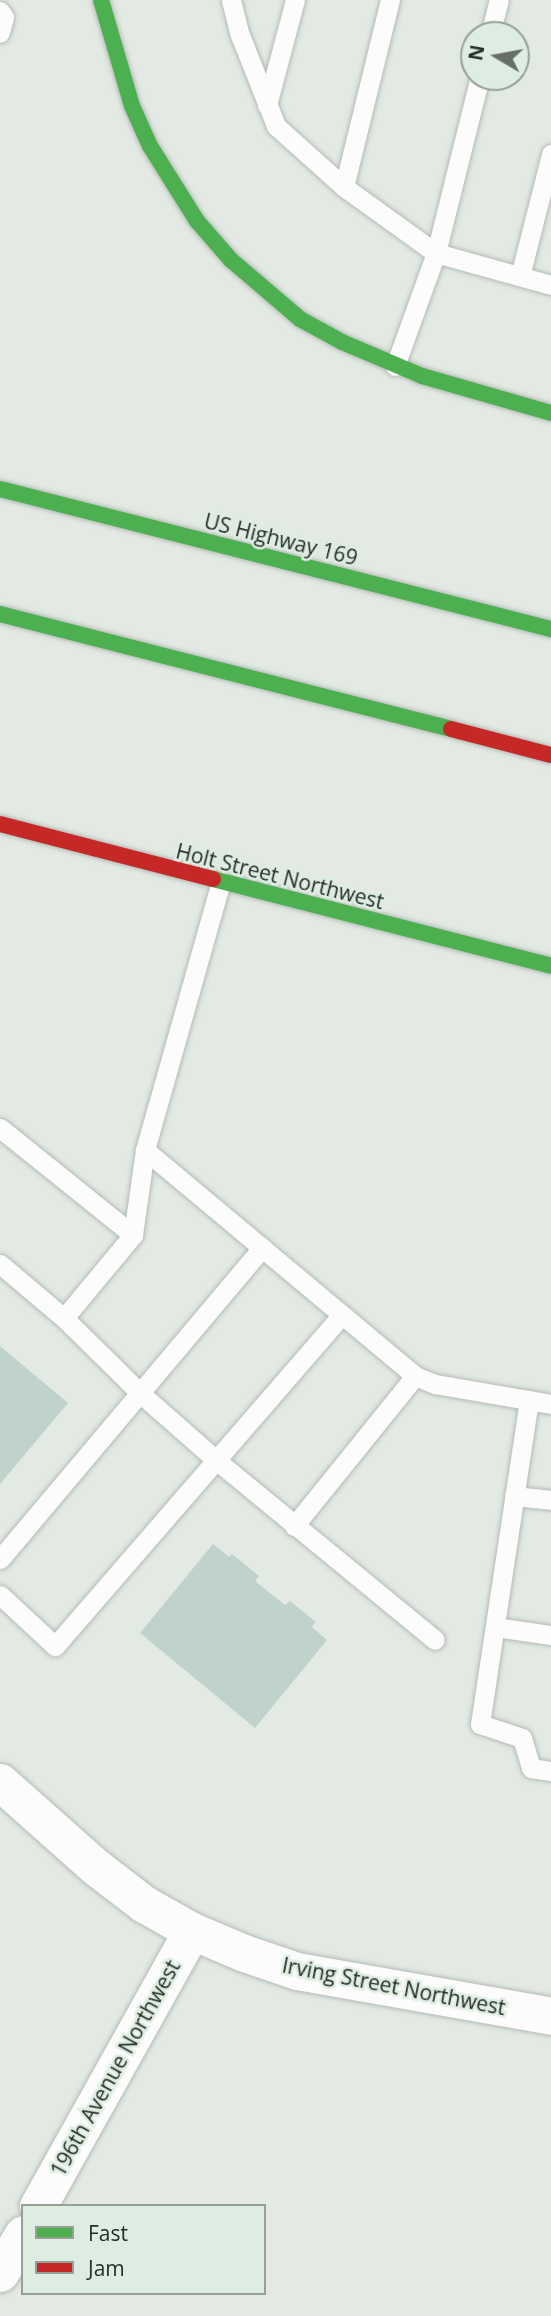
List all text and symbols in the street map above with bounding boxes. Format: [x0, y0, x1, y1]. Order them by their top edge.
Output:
north arrow [460, 21, 530, 91]
text: N [462, 43, 490, 63]
street label: US Highway 169 [202, 508, 360, 570]
street label: Holt Street Northwest [173, 838, 387, 914]
street label: Irving Street Northwest [280, 1952, 508, 2020]
street label: 196th Avenue Northwest [45, 1955, 185, 2181]
legend [21, 2204, 266, 2295]
text: Fast [88, 2219, 128, 2247]
text: Jam [88, 2254, 125, 2282]

